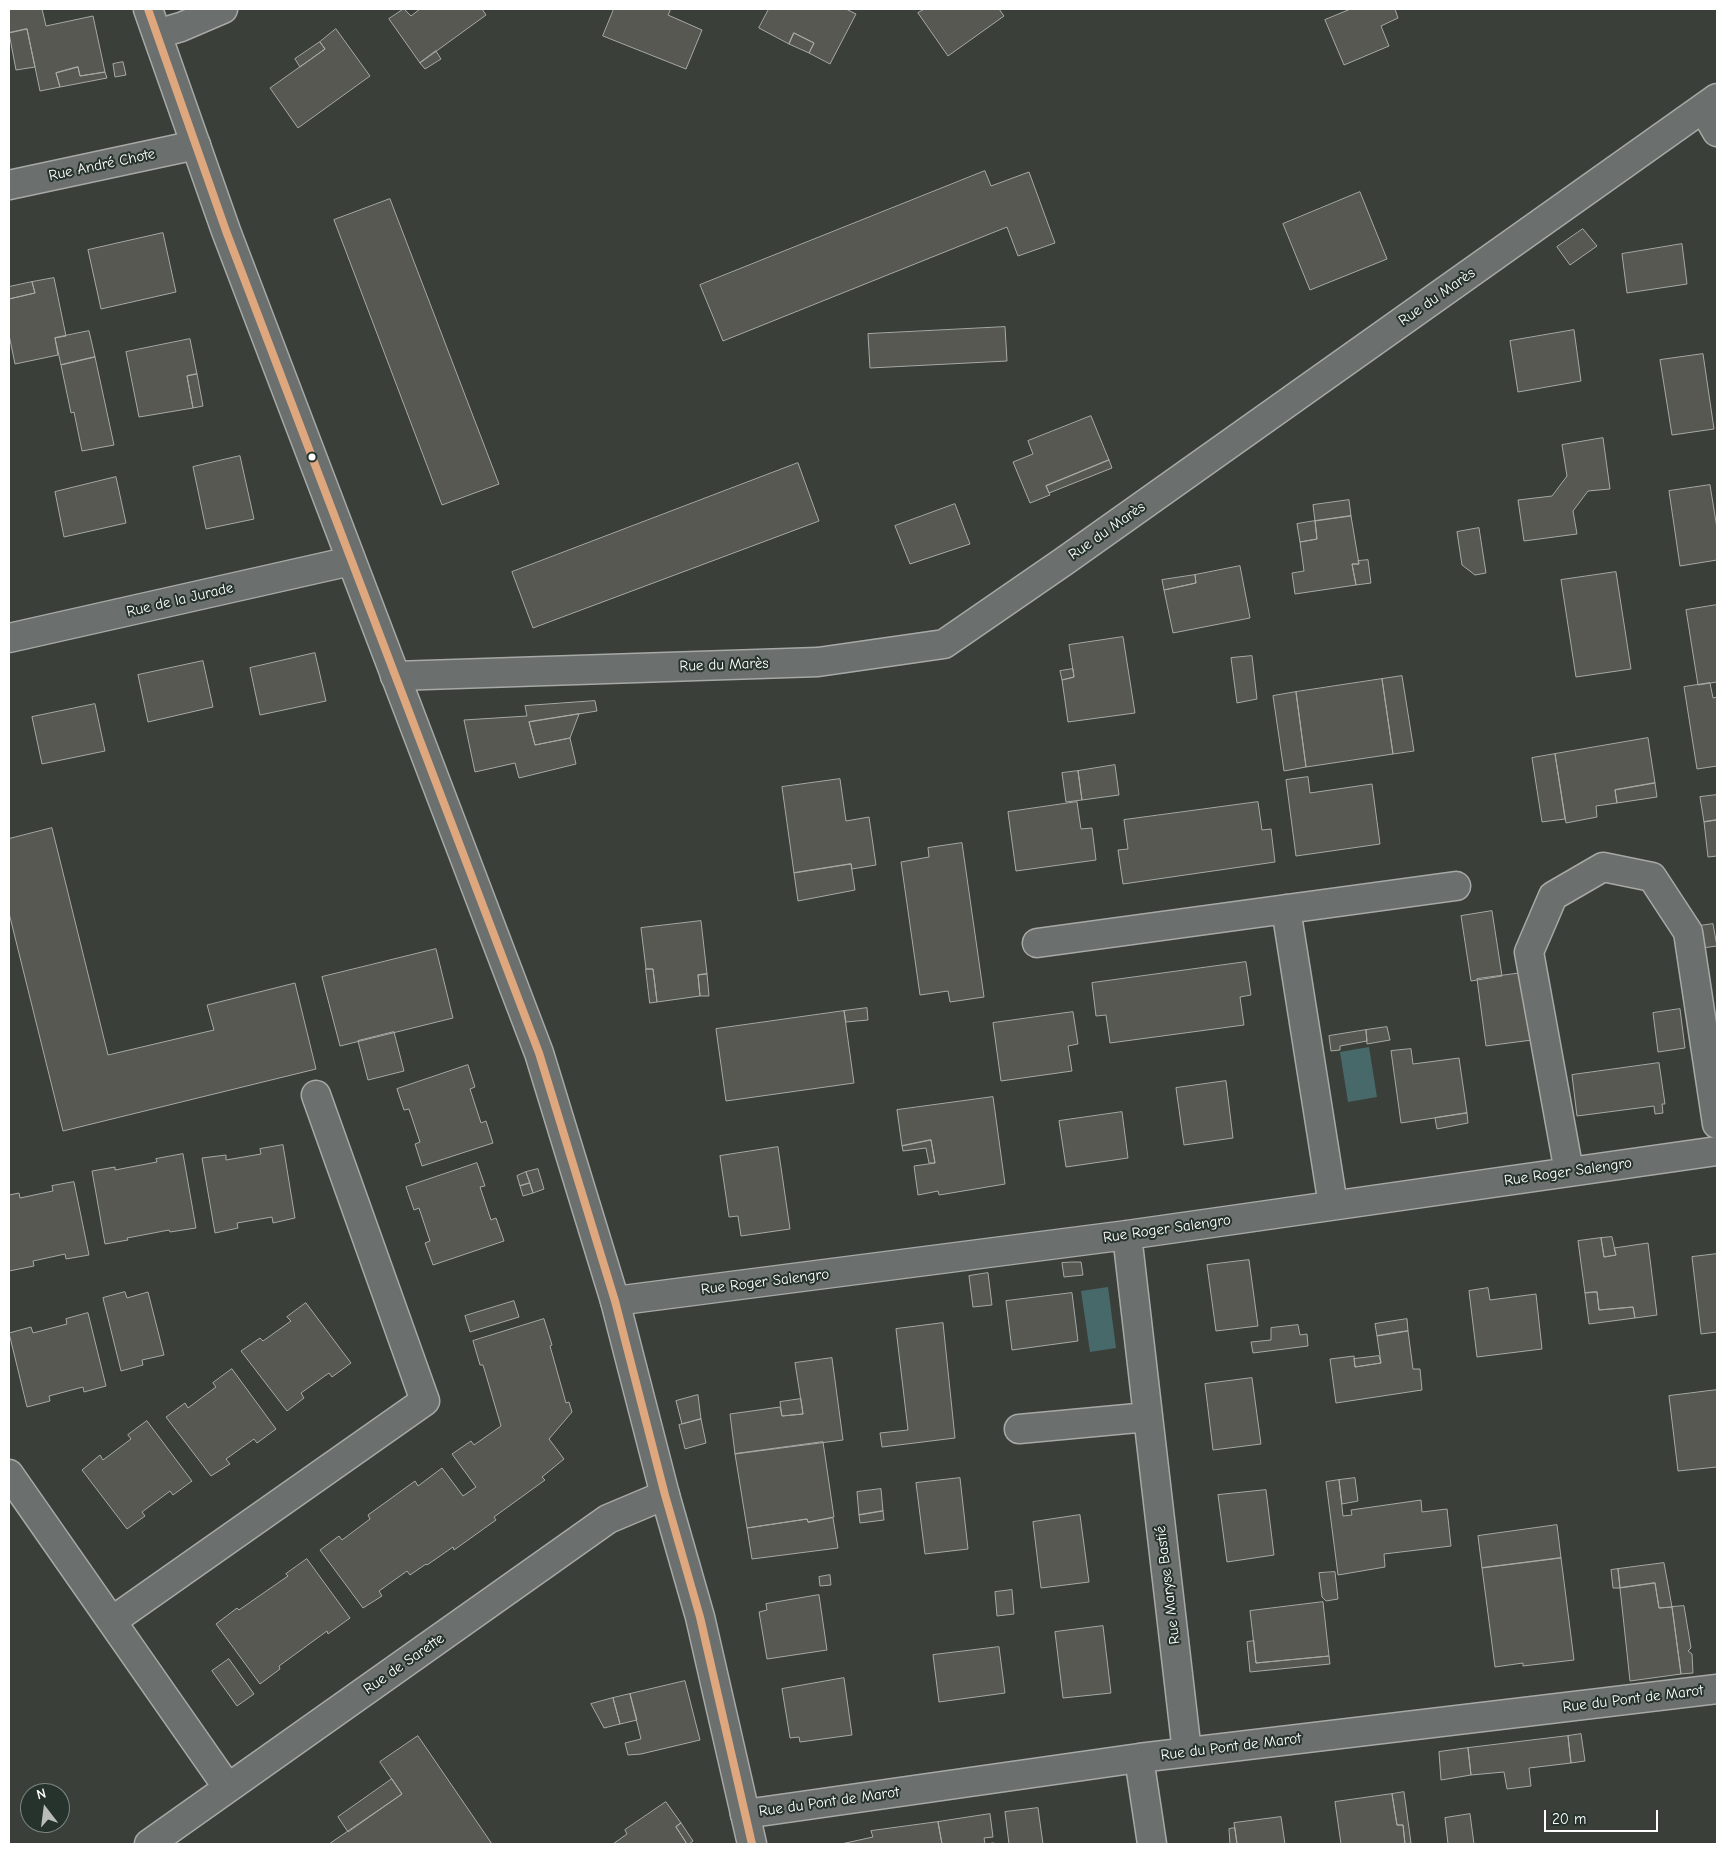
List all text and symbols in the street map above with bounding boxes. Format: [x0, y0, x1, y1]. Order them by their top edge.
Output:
street label: Rue André Chote [47, 145, 157, 185]
street label: Rue du Marès [1395, 264, 1479, 330]
unlabelled marker [307, 452, 317, 462]
street label: Rue du Marès [1065, 498, 1149, 564]
street label: Rue de la Jurade [125, 579, 235, 621]
street label: Rue du Marès [679, 654, 769, 676]
street label: Rue Roger Salengro [1503, 1154, 1633, 1190]
street label: Rue Roger Salengro [1102, 1211, 1232, 1247]
street label: Rue Roger Salengro [700, 1265, 830, 1299]
street label: Rue Maryse Bastié [1152, 1525, 1184, 1645]
street label: Rue de Sarette [360, 1630, 448, 1698]
street label: Rue du Pont de Marot [1562, 1681, 1704, 1717]
street label: Rue du Pont de Marot [1160, 1729, 1302, 1765]
north arrow [20, 1783, 70, 1833]
street label: Rue du Pont de Marot [758, 1783, 900, 1821]
text: N [35, 1785, 48, 1803]
scale bar [1546, 1800, 1660, 1832]
text: 20 m [1552, 1810, 1586, 1828]

